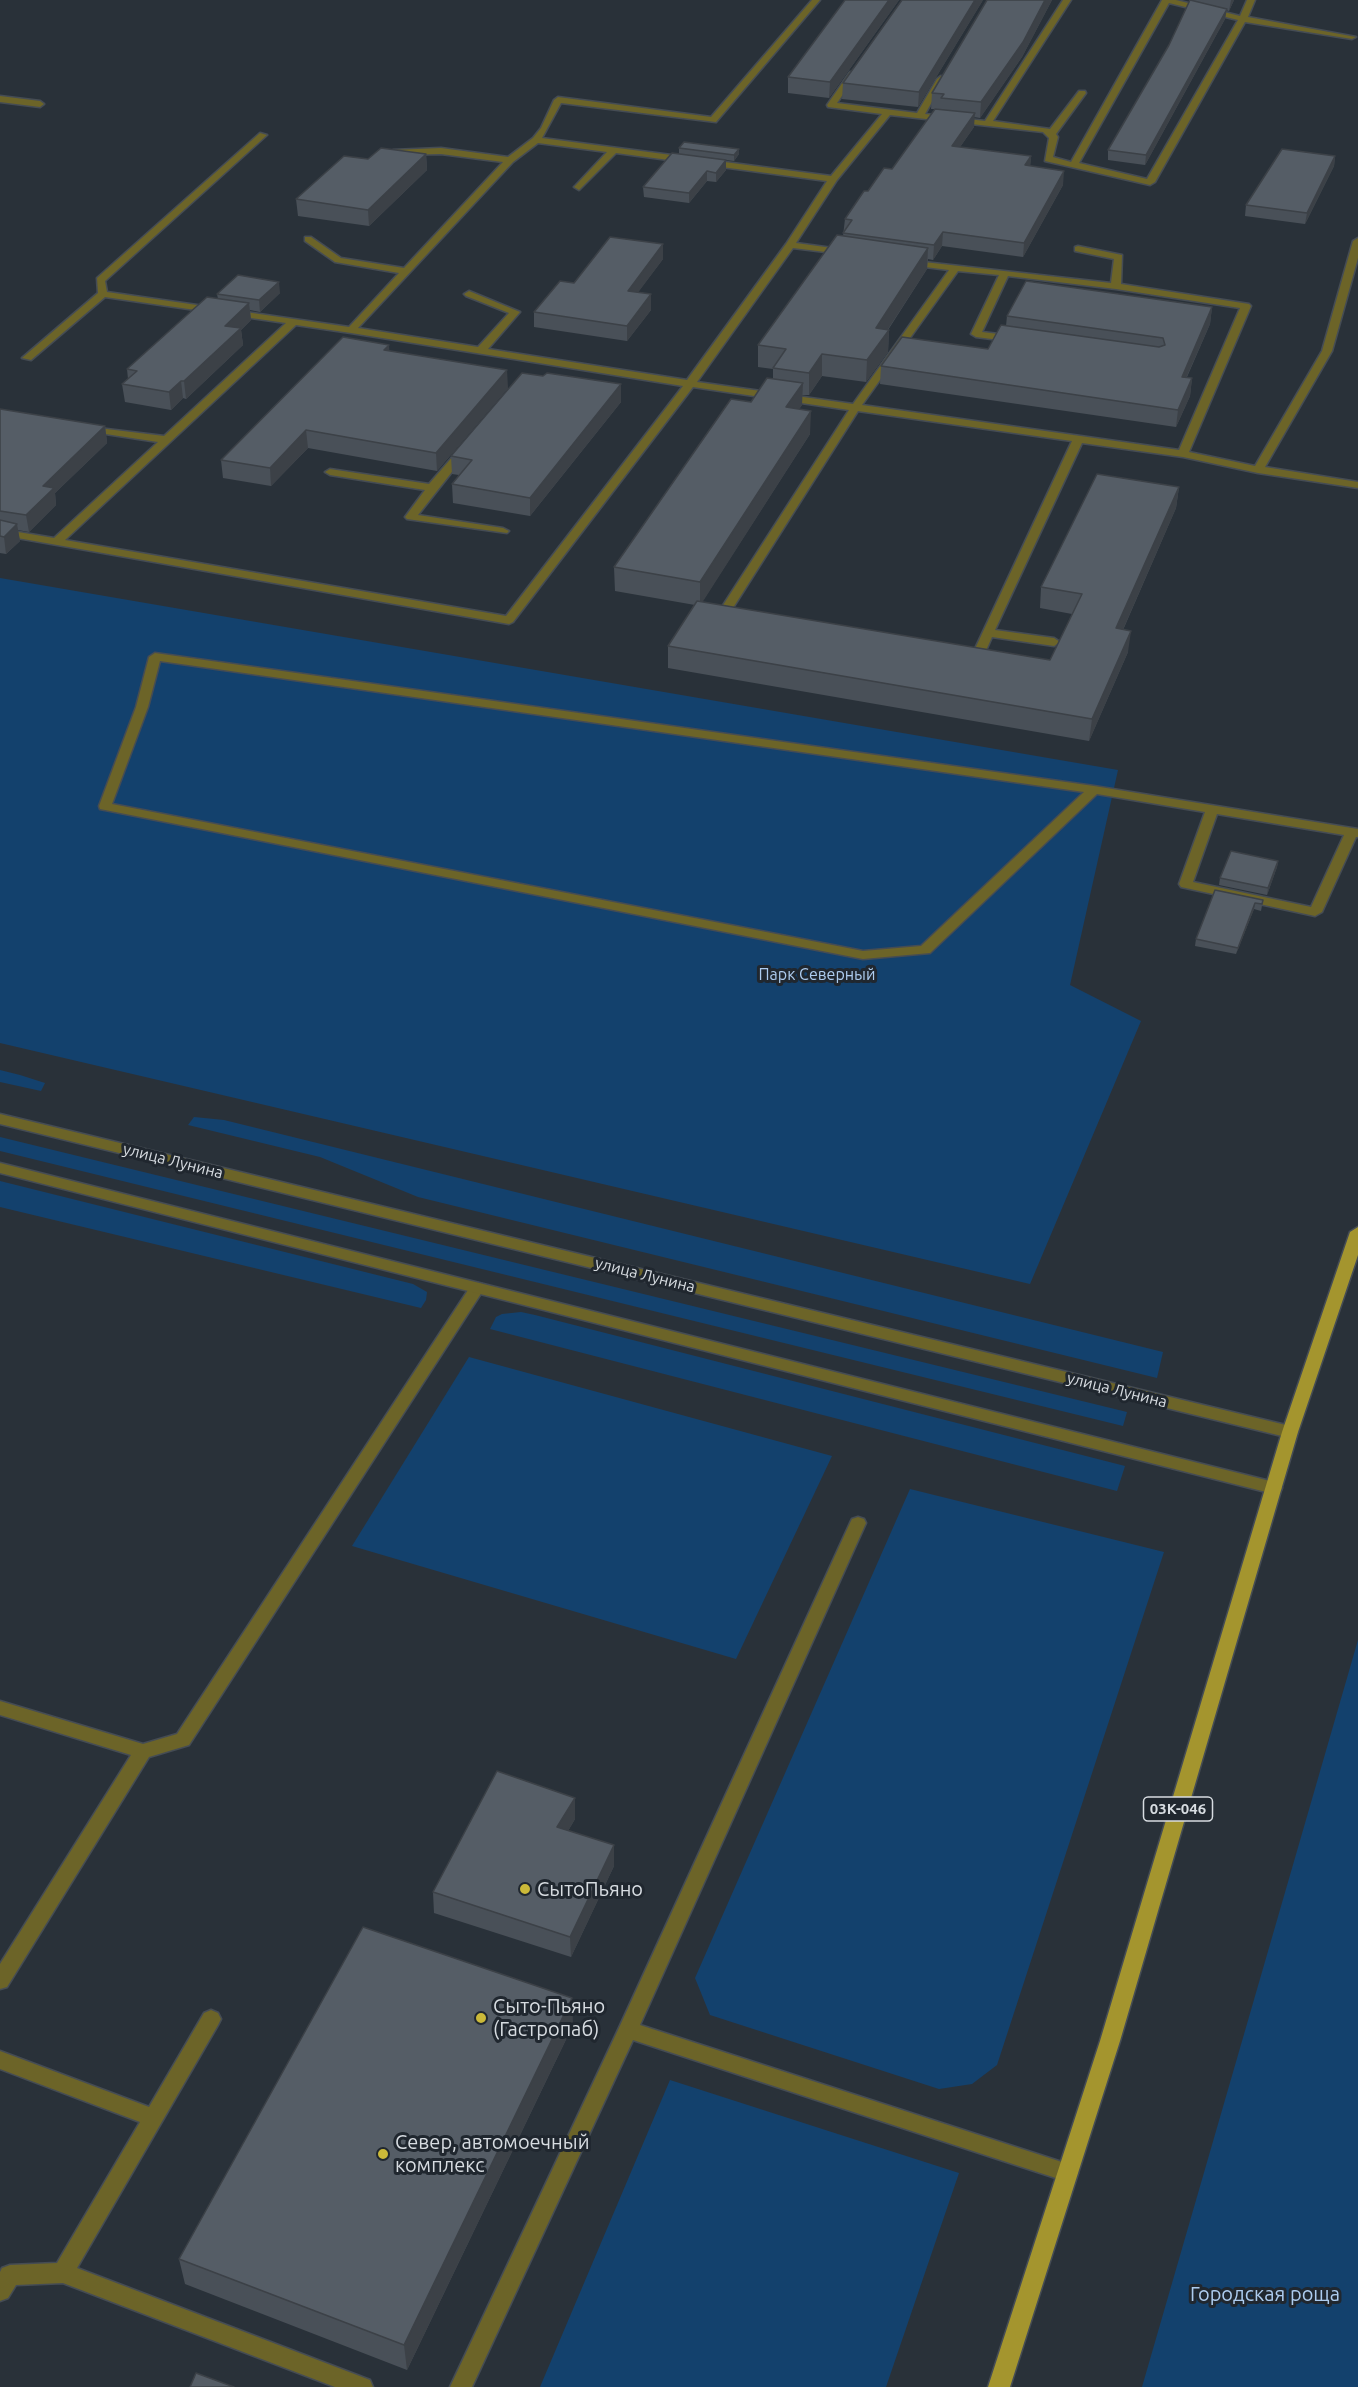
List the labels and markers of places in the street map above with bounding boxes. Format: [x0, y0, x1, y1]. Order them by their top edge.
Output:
place label: СытоПьяно [537, 1877, 643, 1901]
marker: СытоПьяно [518, 1882, 532, 1896]
place label: Сыто-Пьяно (Гастропаб) [493, 1994, 605, 2041]
marker: Сыто-Пьяно (Гастропаб) [474, 2011, 488, 2025]
place label: Север, автомоечный комплекс [395, 2130, 589, 2177]
marker: Север, автомоечный комплекс [376, 2147, 390, 2161]

